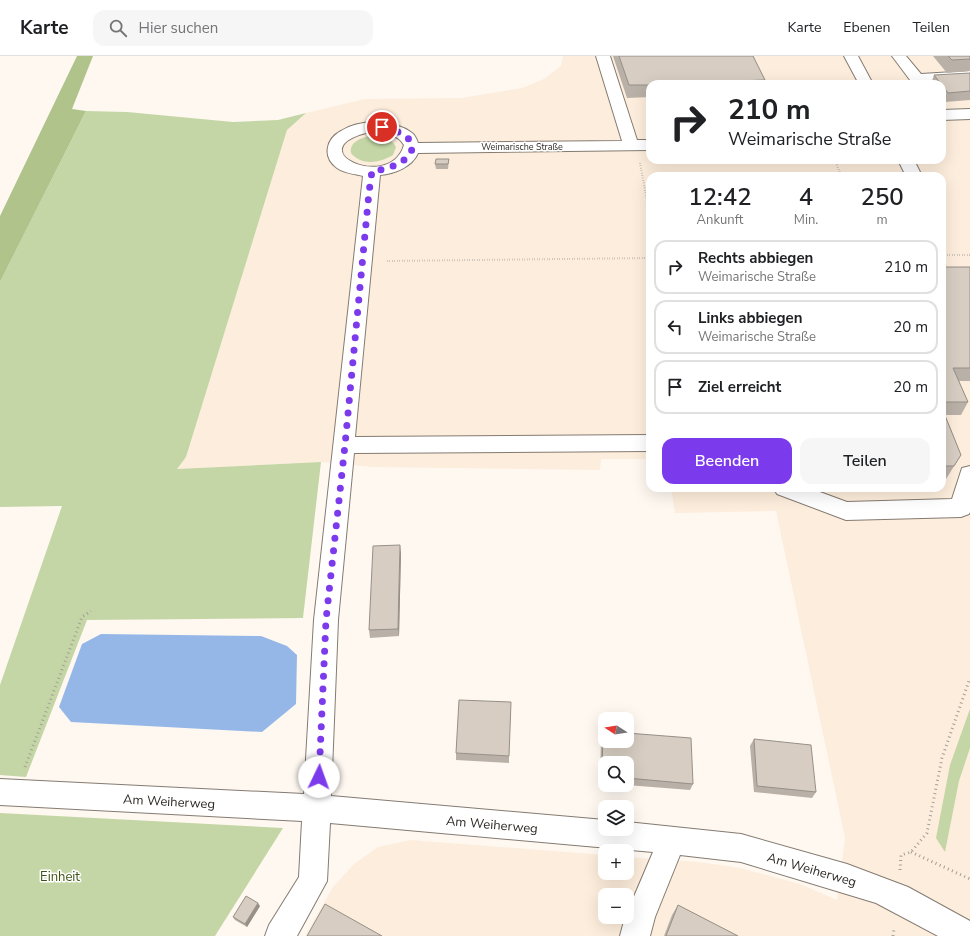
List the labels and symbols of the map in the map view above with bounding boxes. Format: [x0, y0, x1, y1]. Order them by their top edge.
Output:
pin [365, 110, 399, 144]
street label: Weimarische Straße [481, 141, 563, 153]
north arrow [598, 712, 634, 748]
position arrow [298, 756, 340, 798]
street label: Am Weiherweg [122, 791, 215, 813]
street label: Am Weiherweg [445, 812, 539, 838]
street label: Am Weiherweg [765, 849, 858, 891]
park label: Einheit [40, 868, 80, 886]

